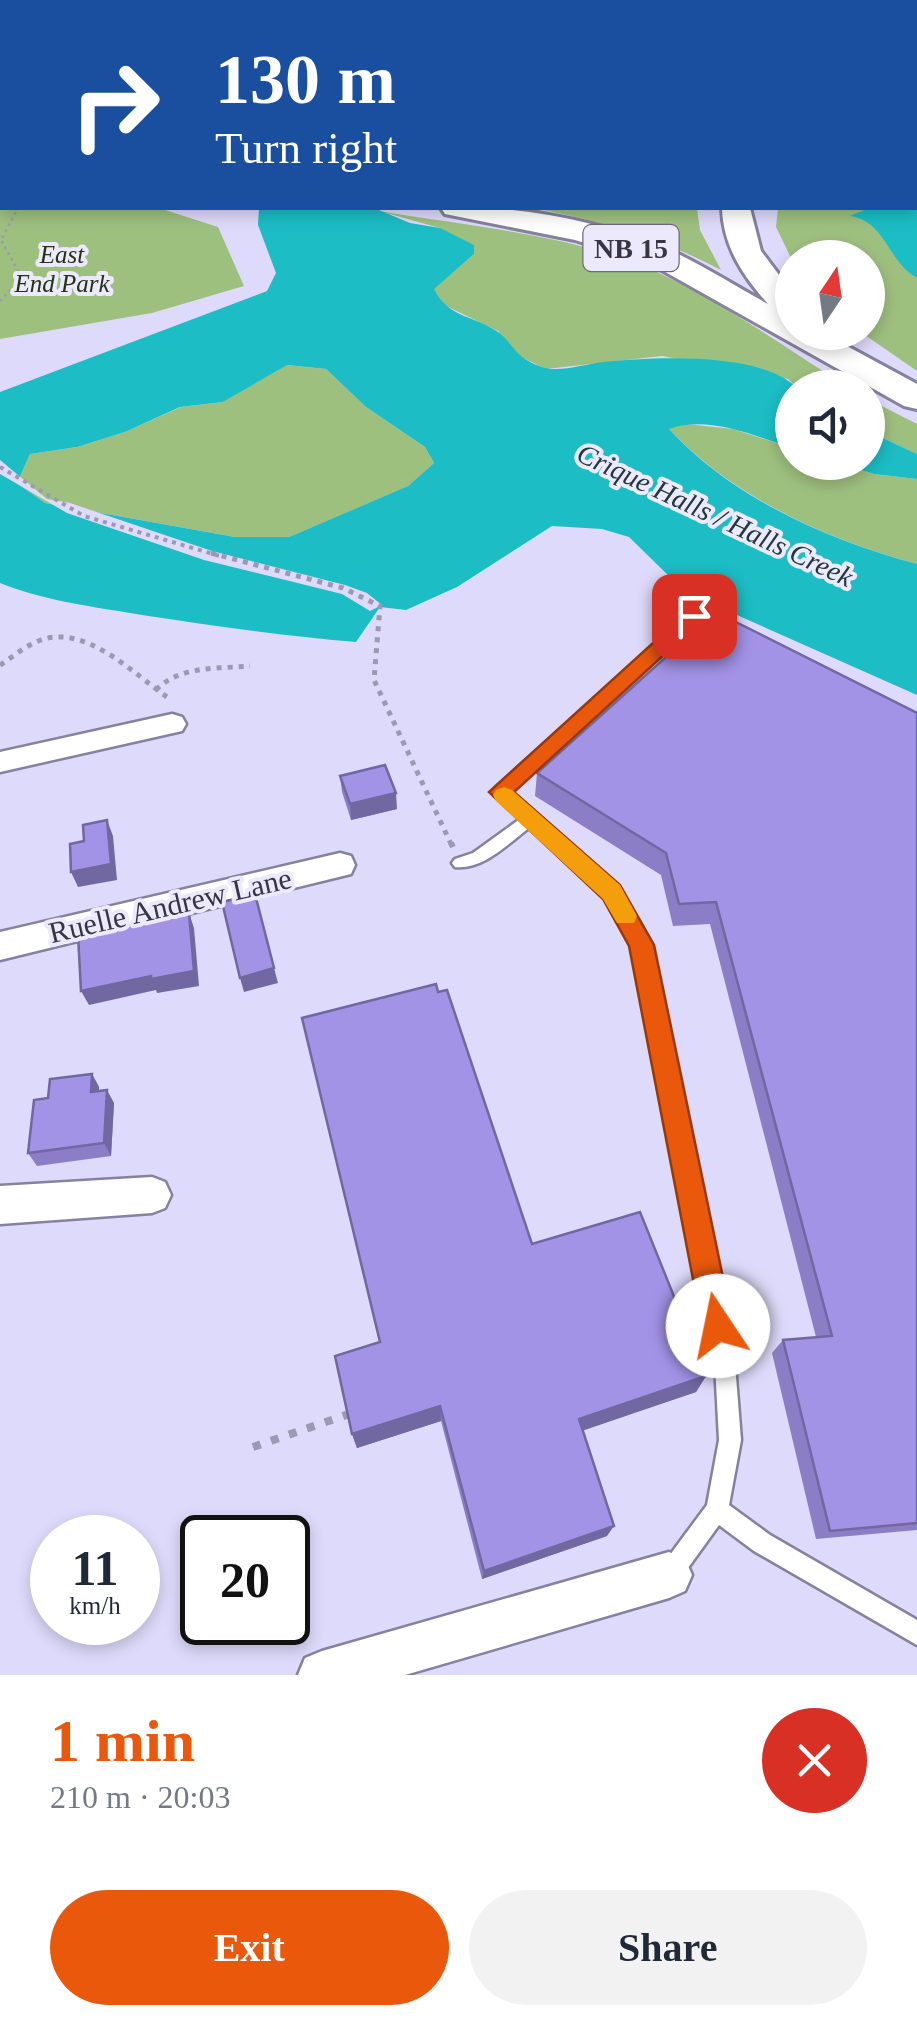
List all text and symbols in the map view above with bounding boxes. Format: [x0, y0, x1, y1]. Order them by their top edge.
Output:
icon: right [50, 40, 180, 170]
text: 130 m [215, 41, 396, 118]
text: Turn right [215, 123, 397, 173]
road number: NB 15 [584, 225, 678, 271]
north arrow [775, 240, 885, 350]
map controls [775, 240, 885, 480]
park label: East End Park [13, 241, 110, 297]
button: sound [775, 370, 885, 480]
water label: Crique Halls / Halls Creek [572, 437, 858, 593]
pin [652, 574, 737, 659]
icon: arrive [667, 589, 722, 644]
street label: Ruelle Andrew Lane [45, 861, 295, 949]
position arrow [666, 1274, 770, 1378]
speed limit sign: 20 [180, 1515, 310, 1645]
text: 11 [71, 1540, 119, 1596]
text: km/h [69, 1592, 121, 1619]
text: 1 min [50, 1708, 195, 1774]
button: close [762, 1708, 867, 1813]
text: 210 m · 20:03 [50, 1779, 230, 1815]
button: Exit [50, 1890, 449, 2005]
button: Share [469, 1890, 867, 2005]

